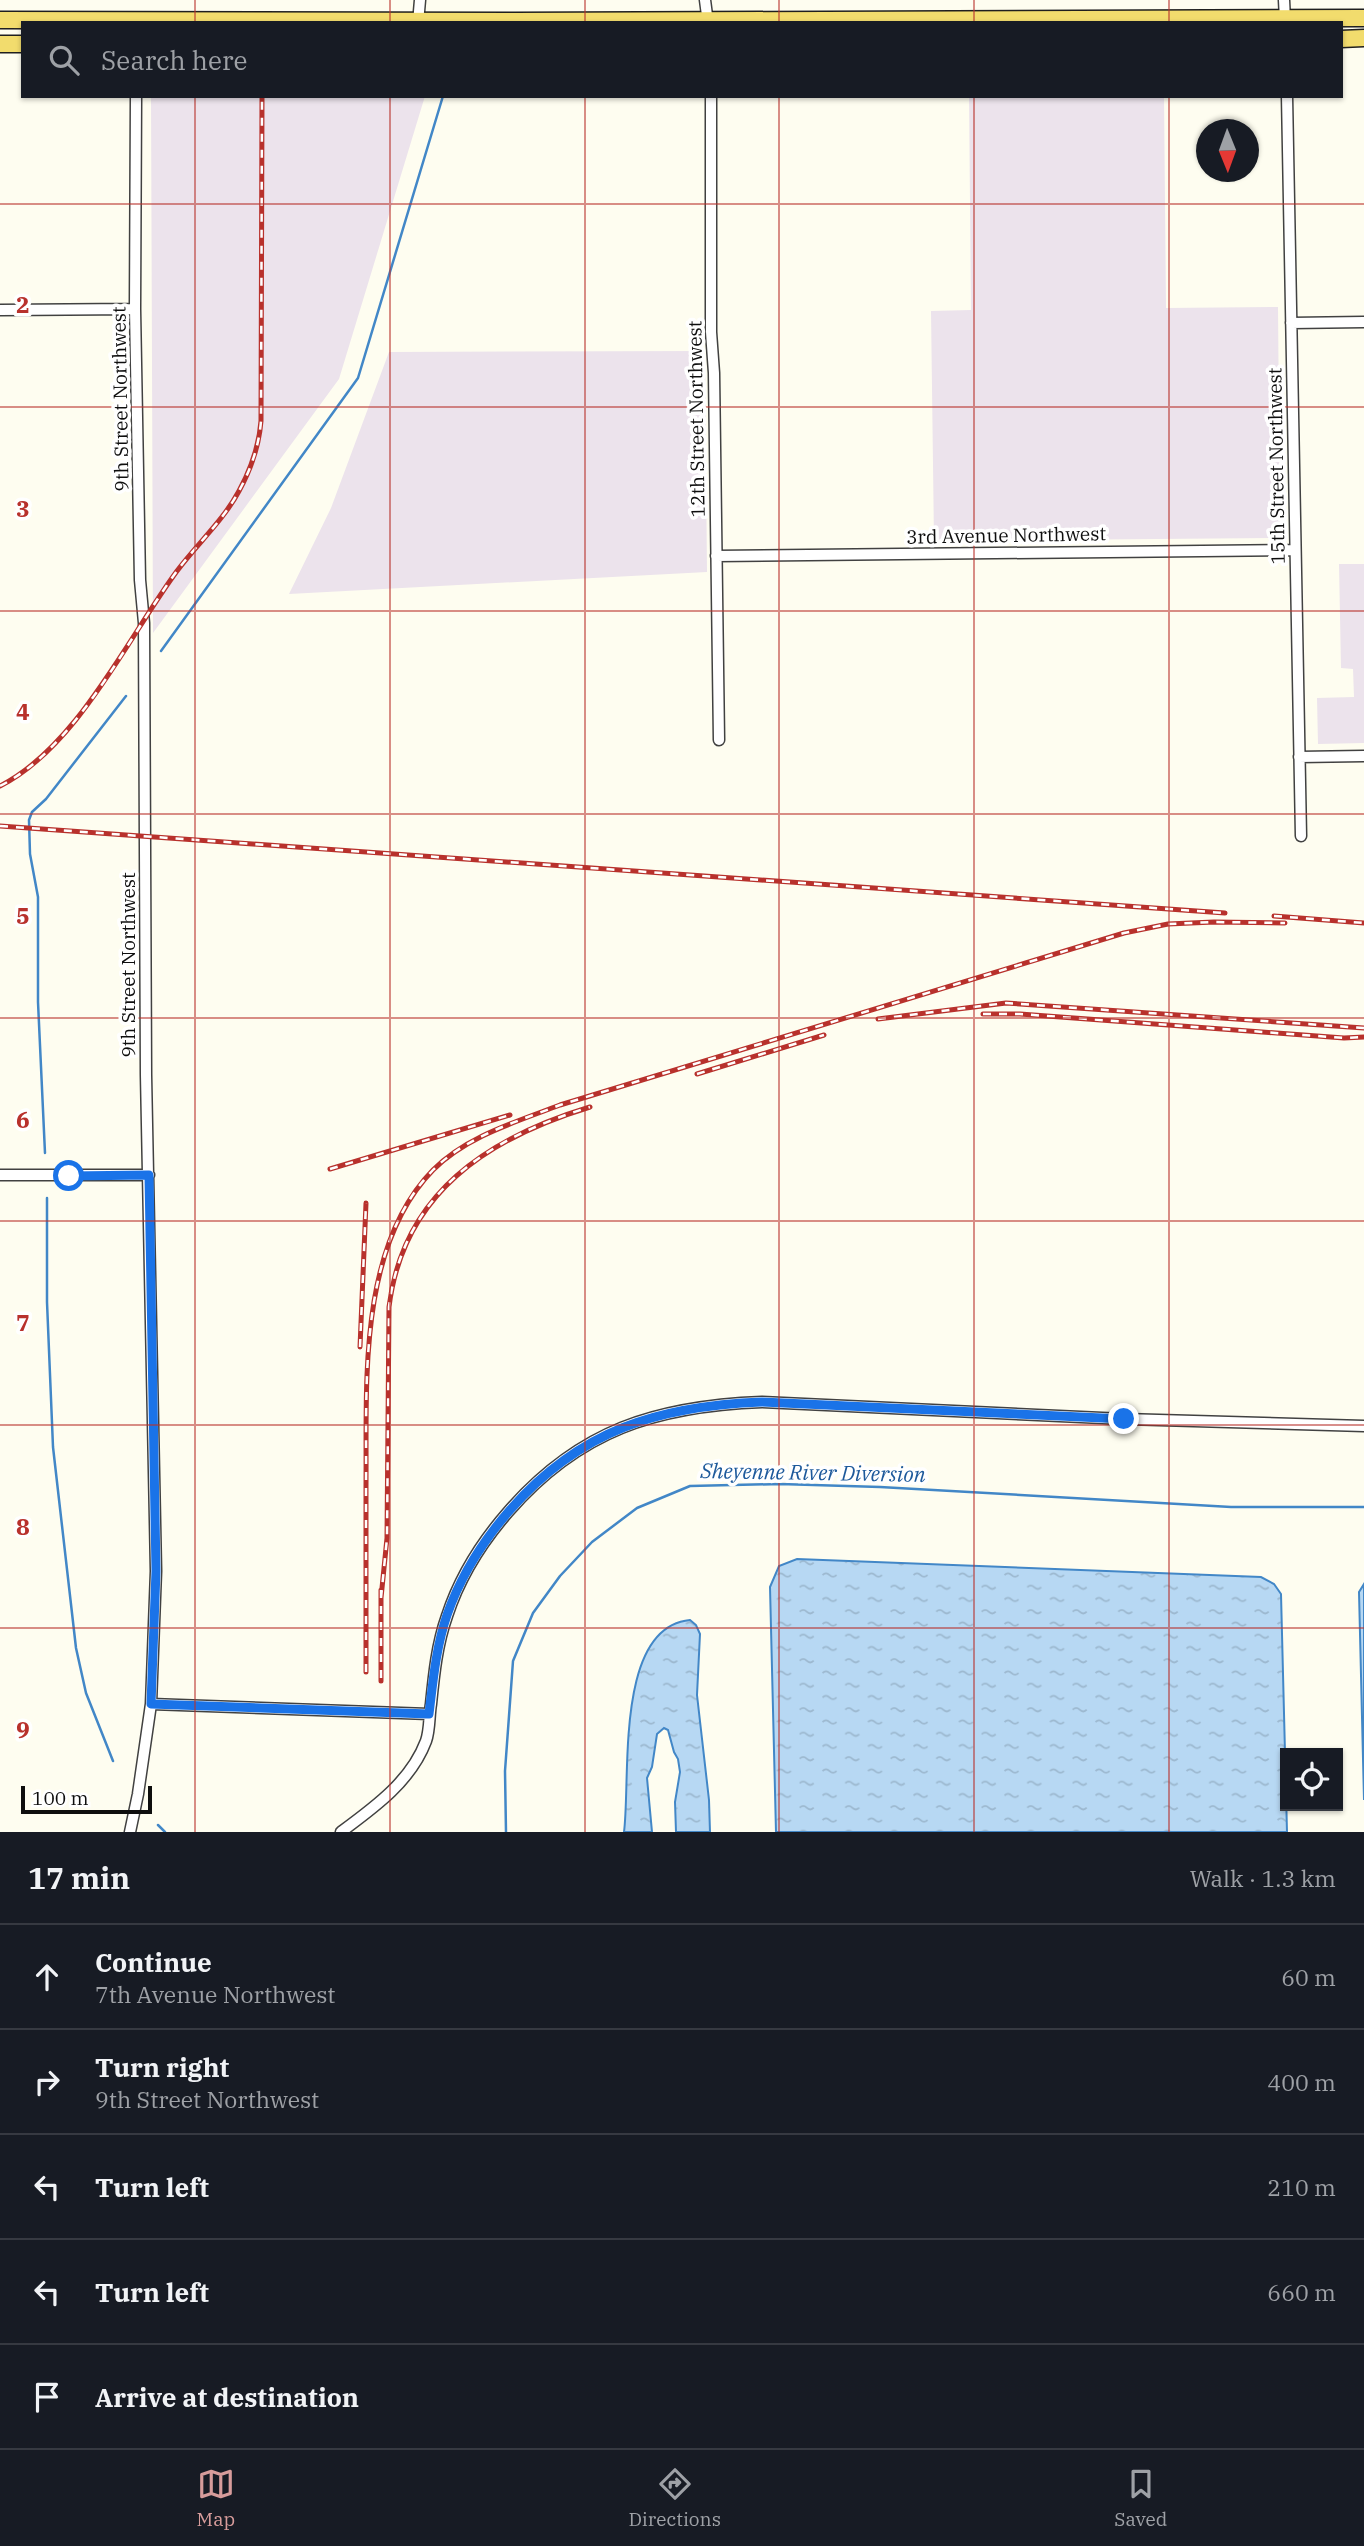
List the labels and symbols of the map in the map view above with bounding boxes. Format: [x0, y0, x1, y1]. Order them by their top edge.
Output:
north arrow [1196, 119, 1259, 182]
text: 2 [16, 289, 30, 319]
street label: 9th Street Northwest [106, 306, 134, 492]
street label: 12th Street Northwest [682, 320, 710, 517]
street label: 15th Street Northwest [1262, 367, 1290, 564]
text: 3 [16, 493, 30, 523]
street label: 3rd Avenue Northwest [906, 521, 1106, 549]
text: 4 [16, 696, 30, 726]
street label: 9th Street Northwest [116, 872, 140, 1058]
text: 5 [16, 900, 30, 930]
text: 6 [16, 1104, 30, 1134]
route start [53, 1160, 84, 1191]
text: 7 [16, 1307, 30, 1337]
route end [1108, 1403, 1139, 1434]
water label: Sheyenne River Diversion [699, 1456, 926, 1488]
text: 8 [16, 1511, 30, 1541]
text: 9 [16, 1714, 30, 1744]
scale bar [21, 1783, 152, 1815]

